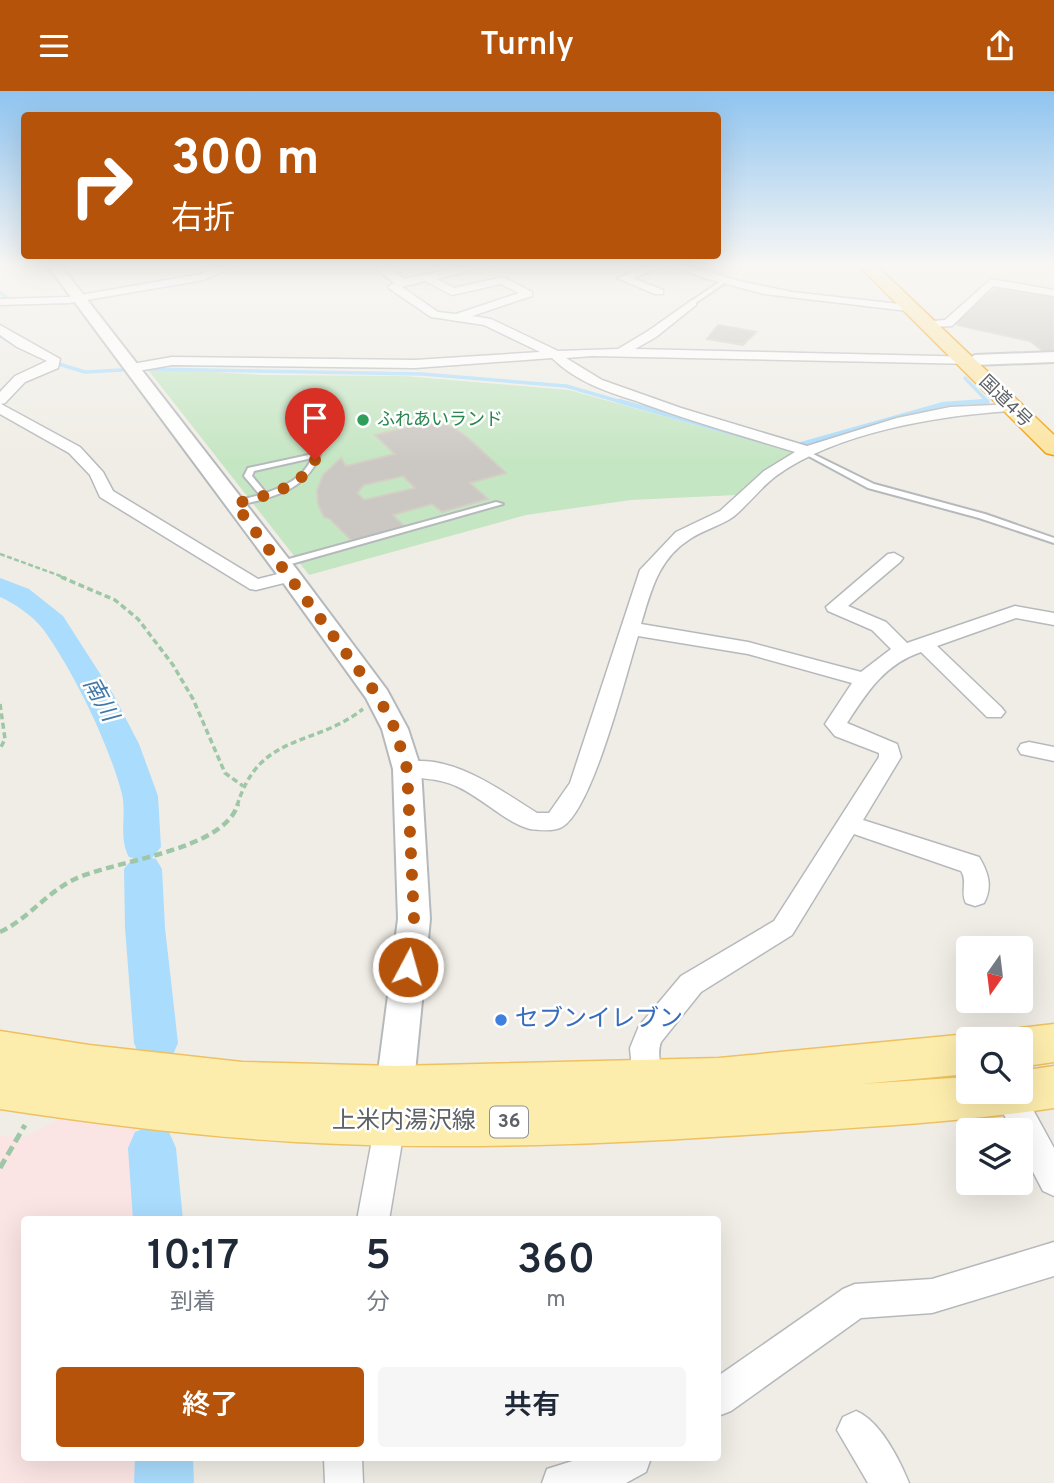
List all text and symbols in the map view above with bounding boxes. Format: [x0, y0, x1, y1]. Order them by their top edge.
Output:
text: Turnly [480, 26, 574, 66]
icon: menu [35, 27, 73, 65]
icon: share [981, 27, 1019, 65]
text: 300 m [171, 130, 319, 192]
icon: right [56, 140, 147, 231]
text: 右折 [171, 200, 235, 240]
street label: 国道4号 [974, 371, 1036, 433]
pin [285, 388, 345, 460]
icon: arrive [296, 399, 334, 437]
place label: ふれあいランド [377, 409, 503, 432]
marker: ふれあいランド [355, 412, 371, 428]
water label: 南川 [75, 673, 124, 730]
position arrow [371, 930, 445, 1004]
north arrow [956, 936, 1032, 1013]
map controls [956, 936, 1033, 1195]
place label: セブンイレブン [515, 1005, 683, 1035]
marker: セブンイレブン [493, 1012, 509, 1028]
button: search [956, 1027, 1033, 1104]
road number: 36 [490, 1106, 528, 1137]
street label: 上米内湯沢線 [332, 1107, 476, 1137]
button: layers [956, 1118, 1033, 1195]
text: 10:17 [147, 1231, 239, 1284]
text: 5 [365, 1231, 391, 1284]
text: 360 [517, 1235, 595, 1288]
text: m [546, 1286, 566, 1315]
text: 到着 [170, 1289, 216, 1318]
text: 分 [367, 1289, 390, 1318]
button: 終了 [56, 1367, 364, 1447]
button: 共有 [378, 1367, 686, 1447]

